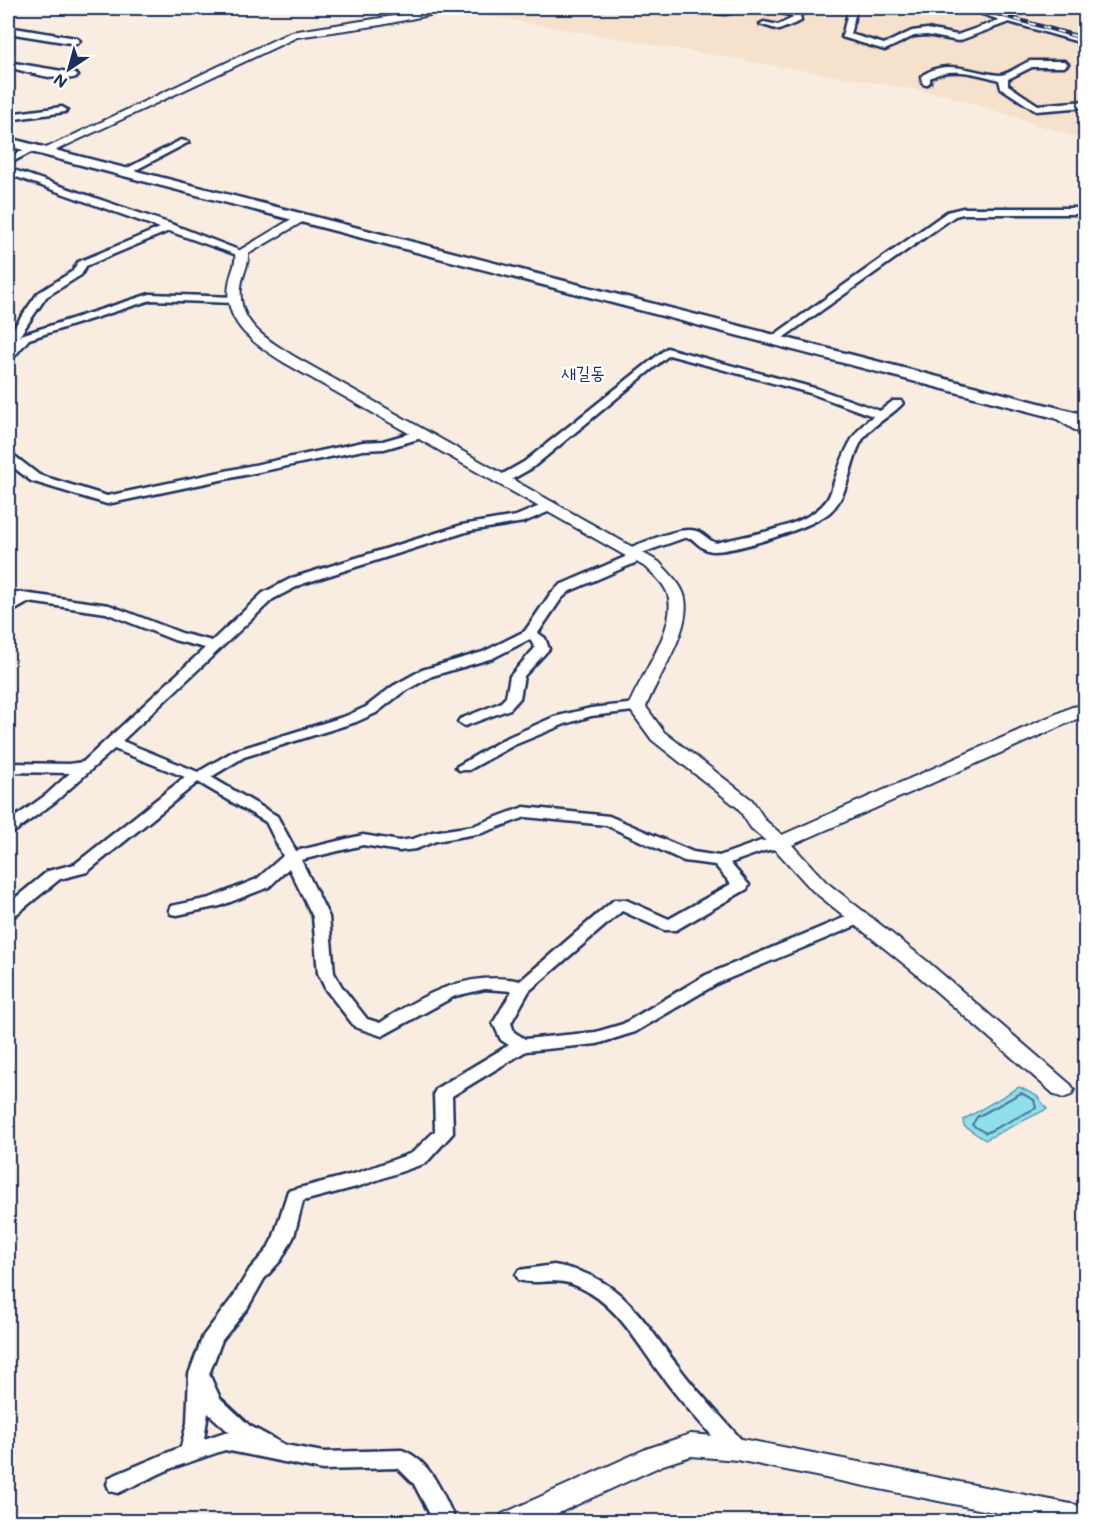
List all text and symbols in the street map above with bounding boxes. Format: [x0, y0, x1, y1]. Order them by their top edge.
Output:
north arrow [39, 39, 99, 99]
text: N [49, 69, 71, 94]
district label: 새길동 [561, 360, 605, 384]

